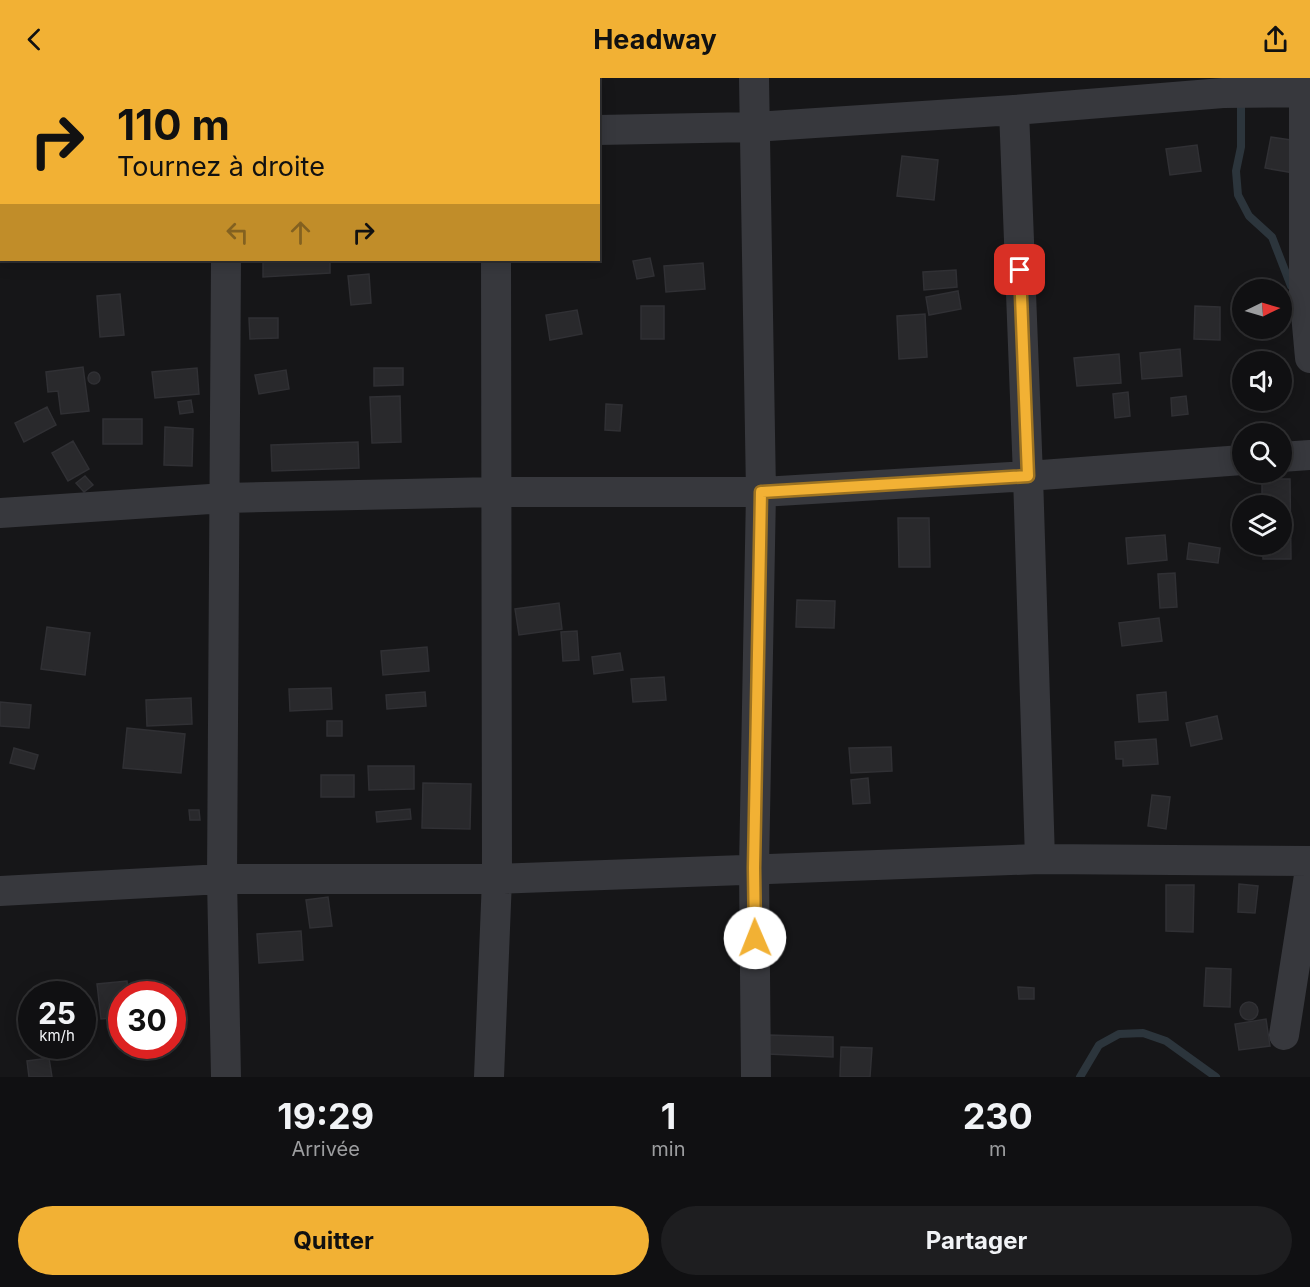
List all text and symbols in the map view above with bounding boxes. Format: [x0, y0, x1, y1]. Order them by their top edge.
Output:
icon: back [18, 23, 51, 56]
text: Headway [593, 23, 717, 56]
icon: share [1259, 23, 1292, 56]
text: 110 m [117, 99, 230, 150]
icon: right [18, 102, 96, 180]
text: Tournez à droite [117, 150, 325, 183]
icon: left [221, 216, 254, 249]
icon: ahead [284, 216, 317, 249]
icon: right [347, 216, 380, 249]
pin [994, 244, 1045, 295]
icon: arrive [1003, 253, 1036, 286]
north arrow [1232, 279, 1292, 339]
map controls [1232, 279, 1292, 555]
button: sound [1232, 351, 1292, 411]
button: search [1232, 423, 1292, 483]
button: layers [1232, 495, 1292, 555]
position arrow [723, 906, 787, 970]
speed limit sign: 30 [108, 981, 186, 1059]
text: 25 [38, 995, 76, 1031]
text: km/h [39, 1026, 75, 1045]
text: 19:29 [277, 1094, 374, 1138]
text: 1 [661, 1094, 676, 1138]
text: 230 [963, 1094, 1033, 1138]
text: Arrivée [291, 1137, 360, 1161]
text: min [651, 1137, 685, 1161]
text: m [989, 1137, 1007, 1161]
button: Quitter [18, 1206, 649, 1275]
button: Partager [661, 1206, 1292, 1275]

